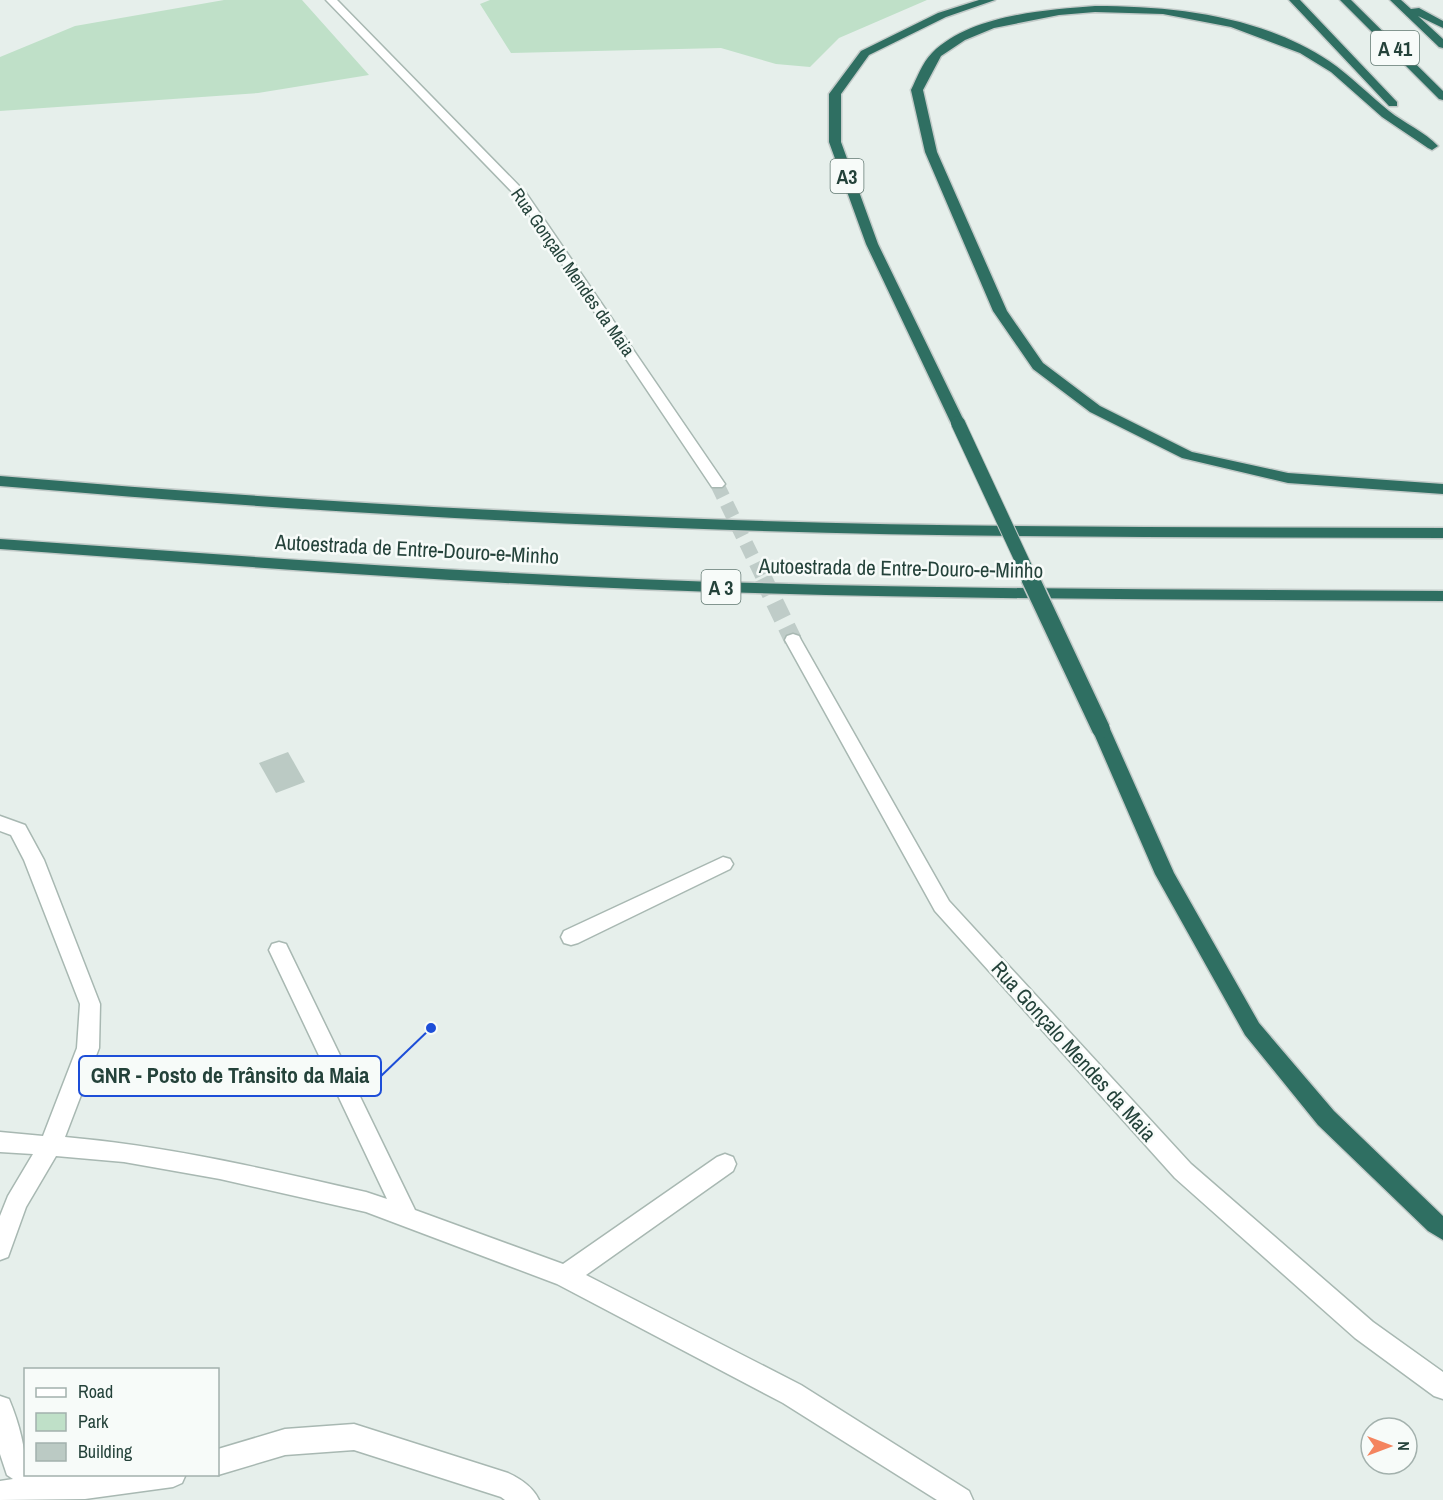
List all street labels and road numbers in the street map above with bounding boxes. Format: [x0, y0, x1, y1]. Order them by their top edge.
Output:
road number: A 41 [1371, 31, 1419, 65]
road number: A3 [830, 159, 864, 193]
street label: Rua Gonçalo Mendes da Maia [505, 183, 641, 361]
street label: Autoestrada de Entre-Douro-e-Minho [273, 527, 560, 571]
street label: Autoestrada de Entre-Douro-e-Minho [758, 551, 1043, 585]
road number: A 3 [702, 570, 740, 604]
street label: Rua Gonçalo Mendes da Maia [985, 955, 1163, 1148]

